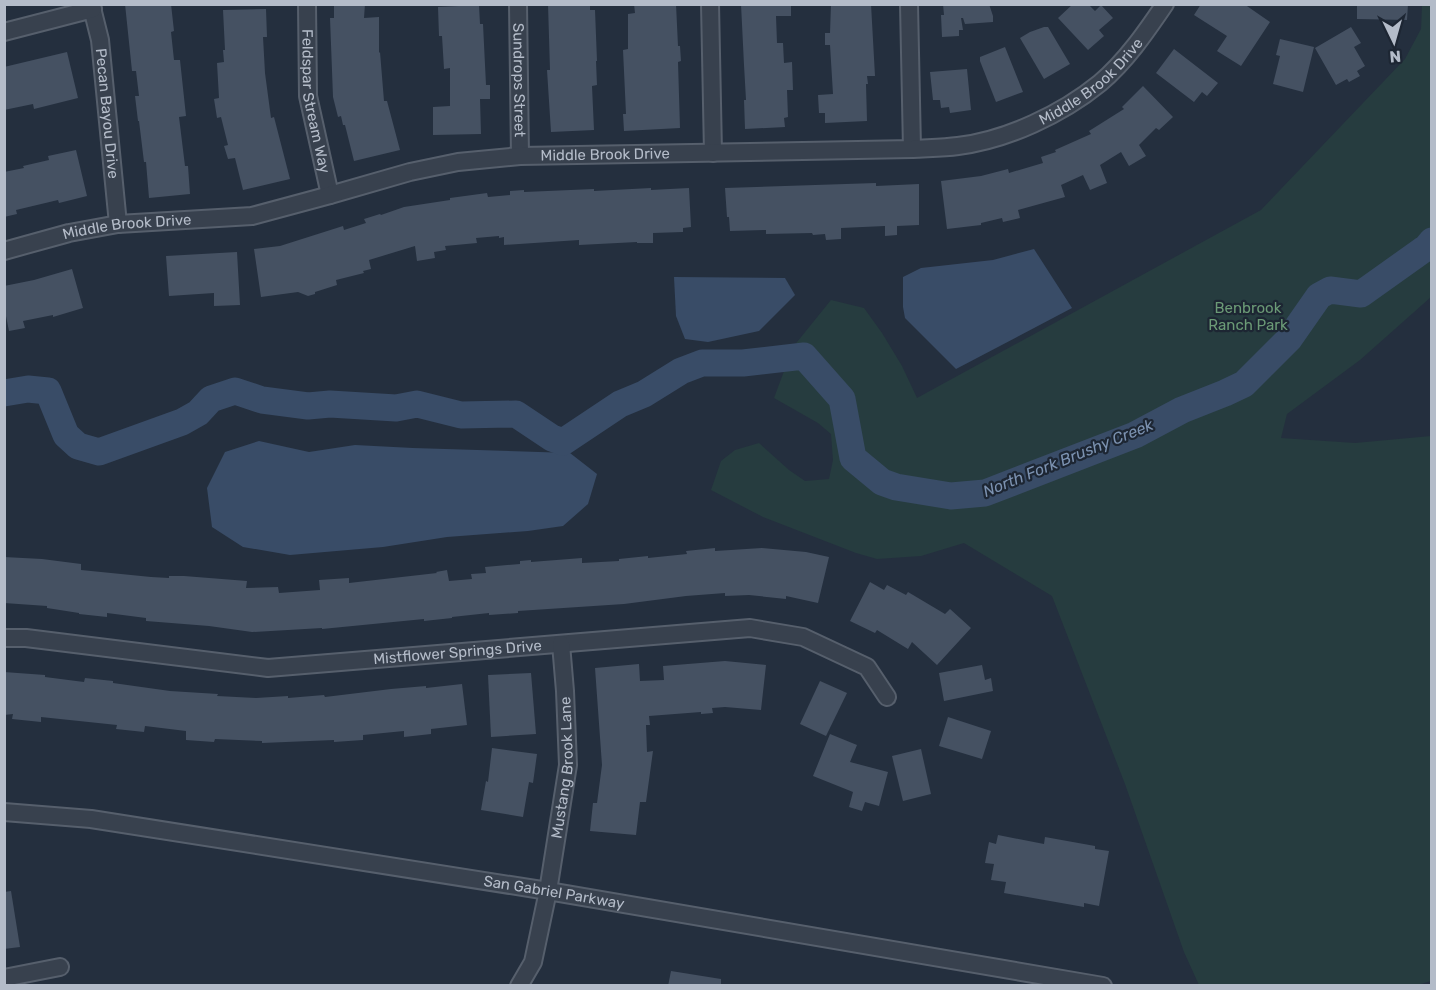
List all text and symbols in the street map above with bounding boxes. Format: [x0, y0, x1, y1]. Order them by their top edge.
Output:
north arrow [1364, 12, 1424, 72]
street label: Sundrops Street [509, 23, 529, 137]
street label: Feldspar Stream Way [298, 29, 334, 175]
street label: Middle Brook Drive [1036, 34, 1147, 129]
text: N [1389, 46, 1402, 66]
street label: Pecan Bayou Drive [92, 48, 123, 180]
street label: Middle Brook Drive [540, 144, 670, 165]
street label: Middle Brook Drive [61, 211, 192, 243]
park label: Benbrook Ranch Park [1208, 299, 1288, 334]
water label: North Fork Brushy Creek [980, 415, 1157, 501]
street label: Mistflower Springs Drive [373, 636, 542, 668]
street label: Mustang Brook Lane [547, 696, 577, 840]
street label: San Gabriel Parkway [482, 872, 626, 913]

